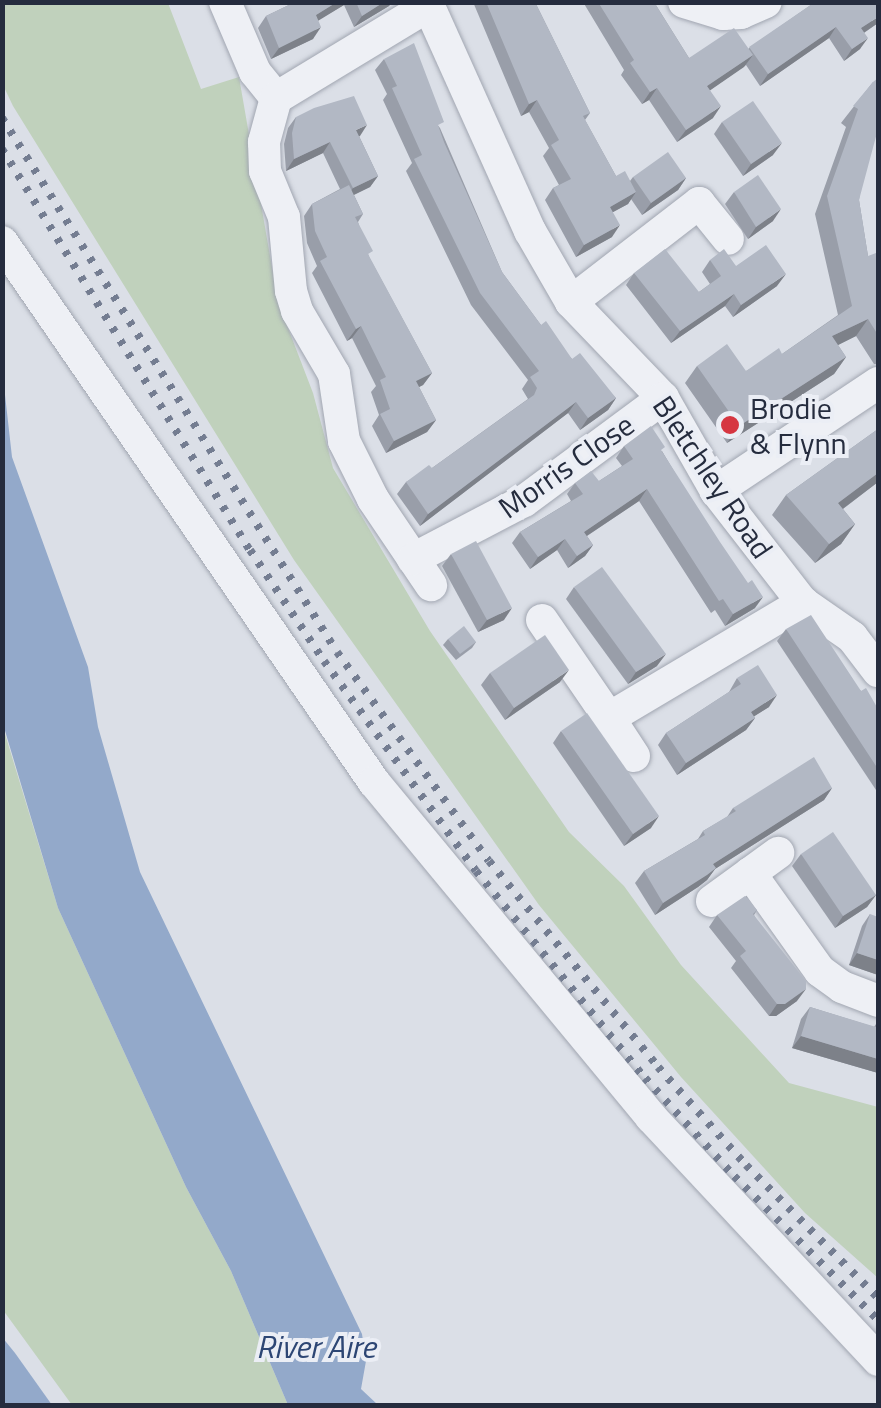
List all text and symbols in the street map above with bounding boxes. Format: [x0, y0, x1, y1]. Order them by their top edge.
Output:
street label: Bletchley Road [646, 389, 780, 565]
place label: Brodie & Flynn [750, 390, 847, 460]
street label: Morris Close [491, 406, 641, 526]
marker: Brodie & Flynn [719, 414, 741, 436]
water label: River Aire [256, 1327, 376, 1365]

